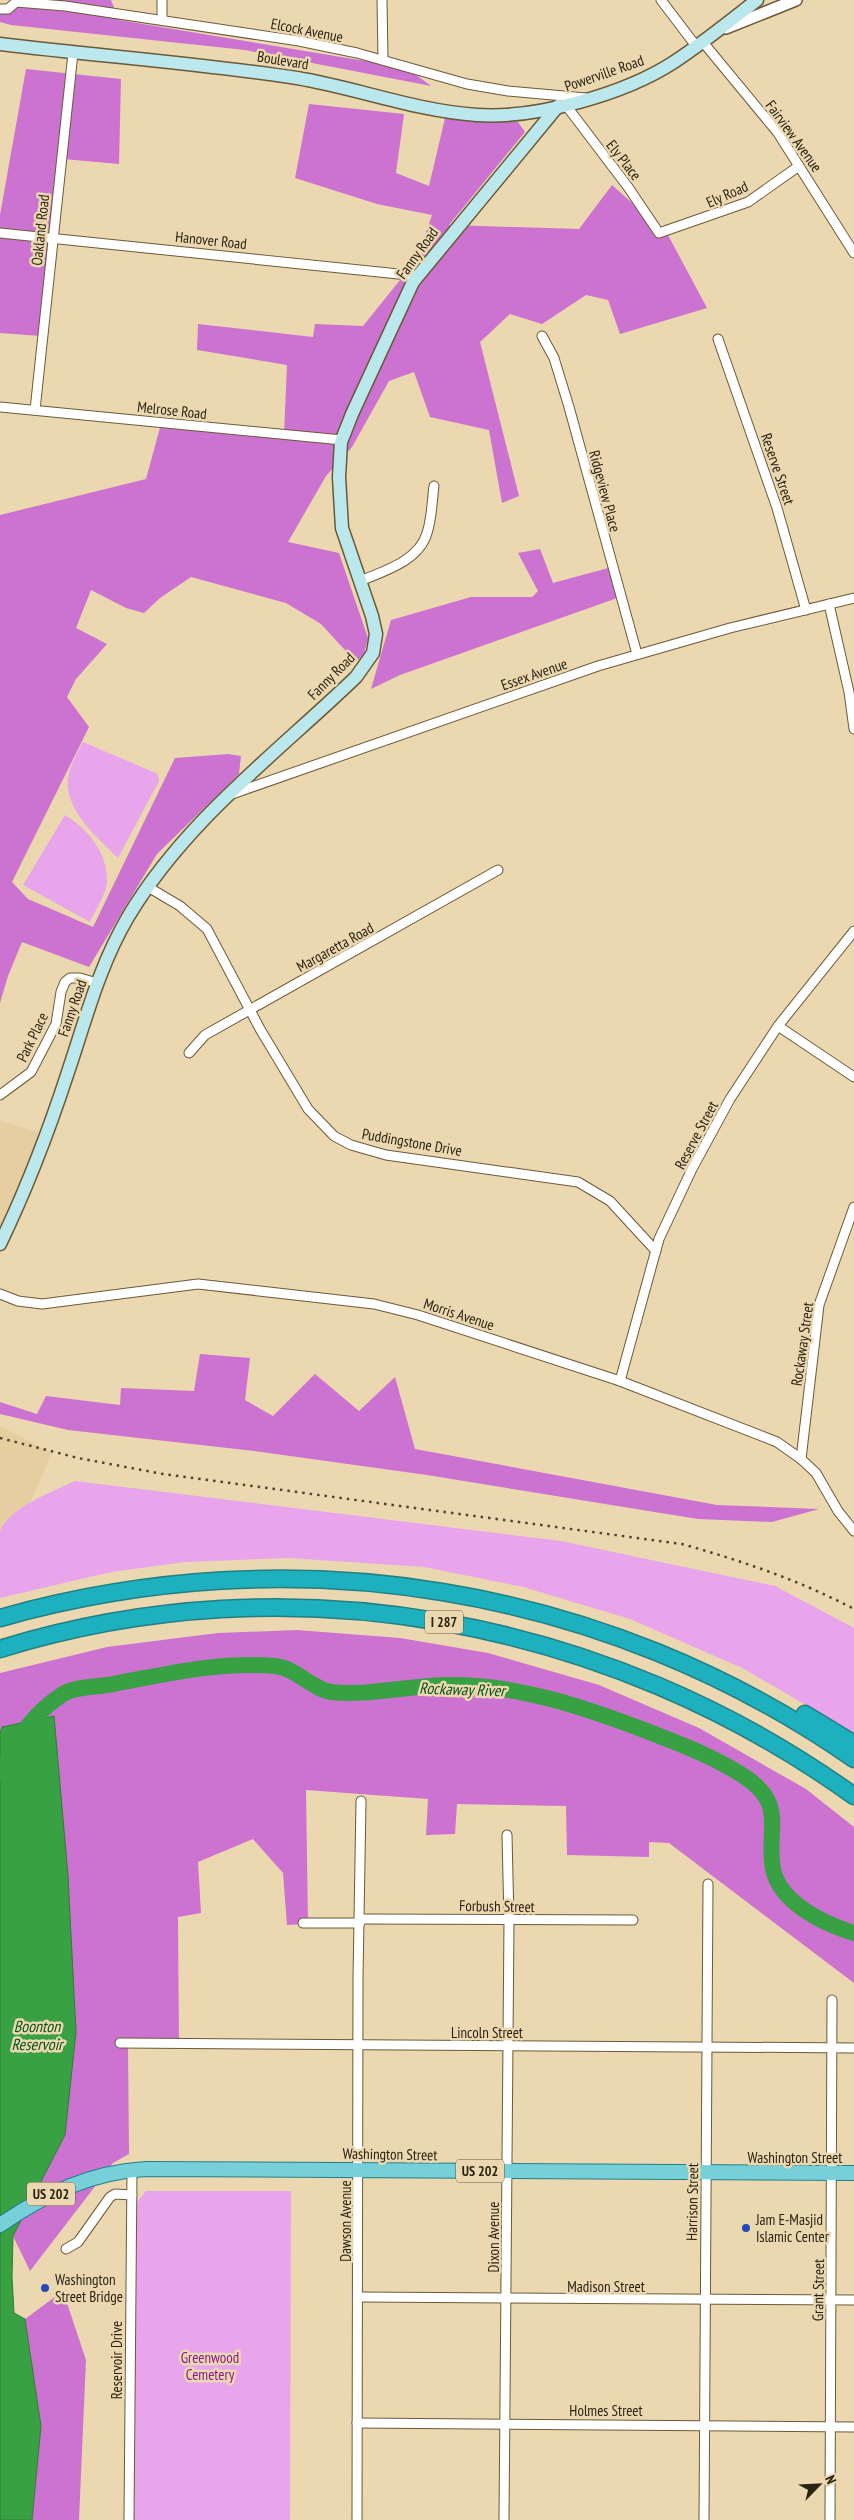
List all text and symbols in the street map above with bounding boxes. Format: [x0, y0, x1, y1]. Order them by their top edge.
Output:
street label: Elcock Avenue [269, 14, 345, 46]
street label: Boulevard [256, 47, 310, 73]
street label: Powerville Road [562, 51, 646, 95]
street label: Fairview Avenue [762, 96, 826, 176]
street label: Ely Place [602, 136, 646, 184]
street label: Ely Road [703, 176, 751, 212]
street label: Oakland Road [27, 193, 53, 267]
street label: Fanny Road [392, 223, 442, 283]
street label: Hanover Road [174, 227, 248, 253]
street label: Melrose Road [136, 397, 208, 423]
street label: Reserve Street [757, 431, 799, 507]
street label: Ridgeview Place [585, 448, 625, 534]
street label: Fanny Road [303, 648, 359, 704]
street label: Essex Avenue [498, 654, 570, 694]
street label: Margaretta Road [293, 918, 377, 976]
street label: Fanny Road [53, 977, 91, 1039]
street label: Park Place [12, 1009, 52, 1065]
street label: Reserve Street [670, 1098, 722, 1172]
street label: Puddingstone Drive [361, 1124, 463, 1160]
street label: Morris Avenue [421, 1294, 497, 1334]
street label: Rockaway Street [787, 1301, 817, 1387]
road number: I 287 [425, 1610, 463, 1634]
water label: Rockaway River [419, 1678, 508, 1701]
street label: Forbush Street [459, 1896, 535, 1916]
water label: Boonton Reservoir [11, 2016, 65, 2054]
street label: Lincoln Street [451, 2023, 523, 2042]
street label: Washington Street [342, 2144, 438, 2164]
street label: Washington Street [748, 2148, 842, 2167]
road number: US 202 [456, 2160, 504, 2182]
street label: Harrison Street [682, 2163, 702, 2241]
street label: Dawson Avenue [336, 2180, 355, 2262]
road number: US 202 [27, 2182, 75, 2206]
street label: Dixon Avenue [484, 2202, 503, 2272]
place label: Jam E-Masjid Islamic Center [755, 2210, 830, 2246]
marker: Jam E-Masjid Islamic Center [740, 2222, 752, 2234]
street label: Grant Street [808, 2259, 828, 2321]
place label: Washington Street Bridge [55, 2270, 123, 2306]
street label: Madison Street [567, 2277, 645, 2296]
marker: Washington Street Bridge [39, 2282, 51, 2294]
street label: Reservoir Drive [107, 2321, 126, 2399]
park label: Greenwood Cemetery [181, 2348, 239, 2384]
street label: Holmes Street [569, 2401, 643, 2420]
north arrow [794, 2460, 844, 2510]
text: N [821, 2473, 841, 2487]

